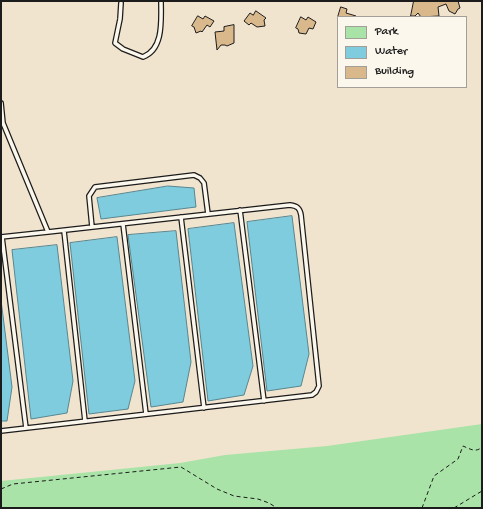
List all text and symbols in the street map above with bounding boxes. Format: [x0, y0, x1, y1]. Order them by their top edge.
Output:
legend [337, 16, 467, 88]
text: Park [375, 25, 398, 39]
text: Water [375, 45, 407, 59]
text: Building [375, 65, 414, 79]

